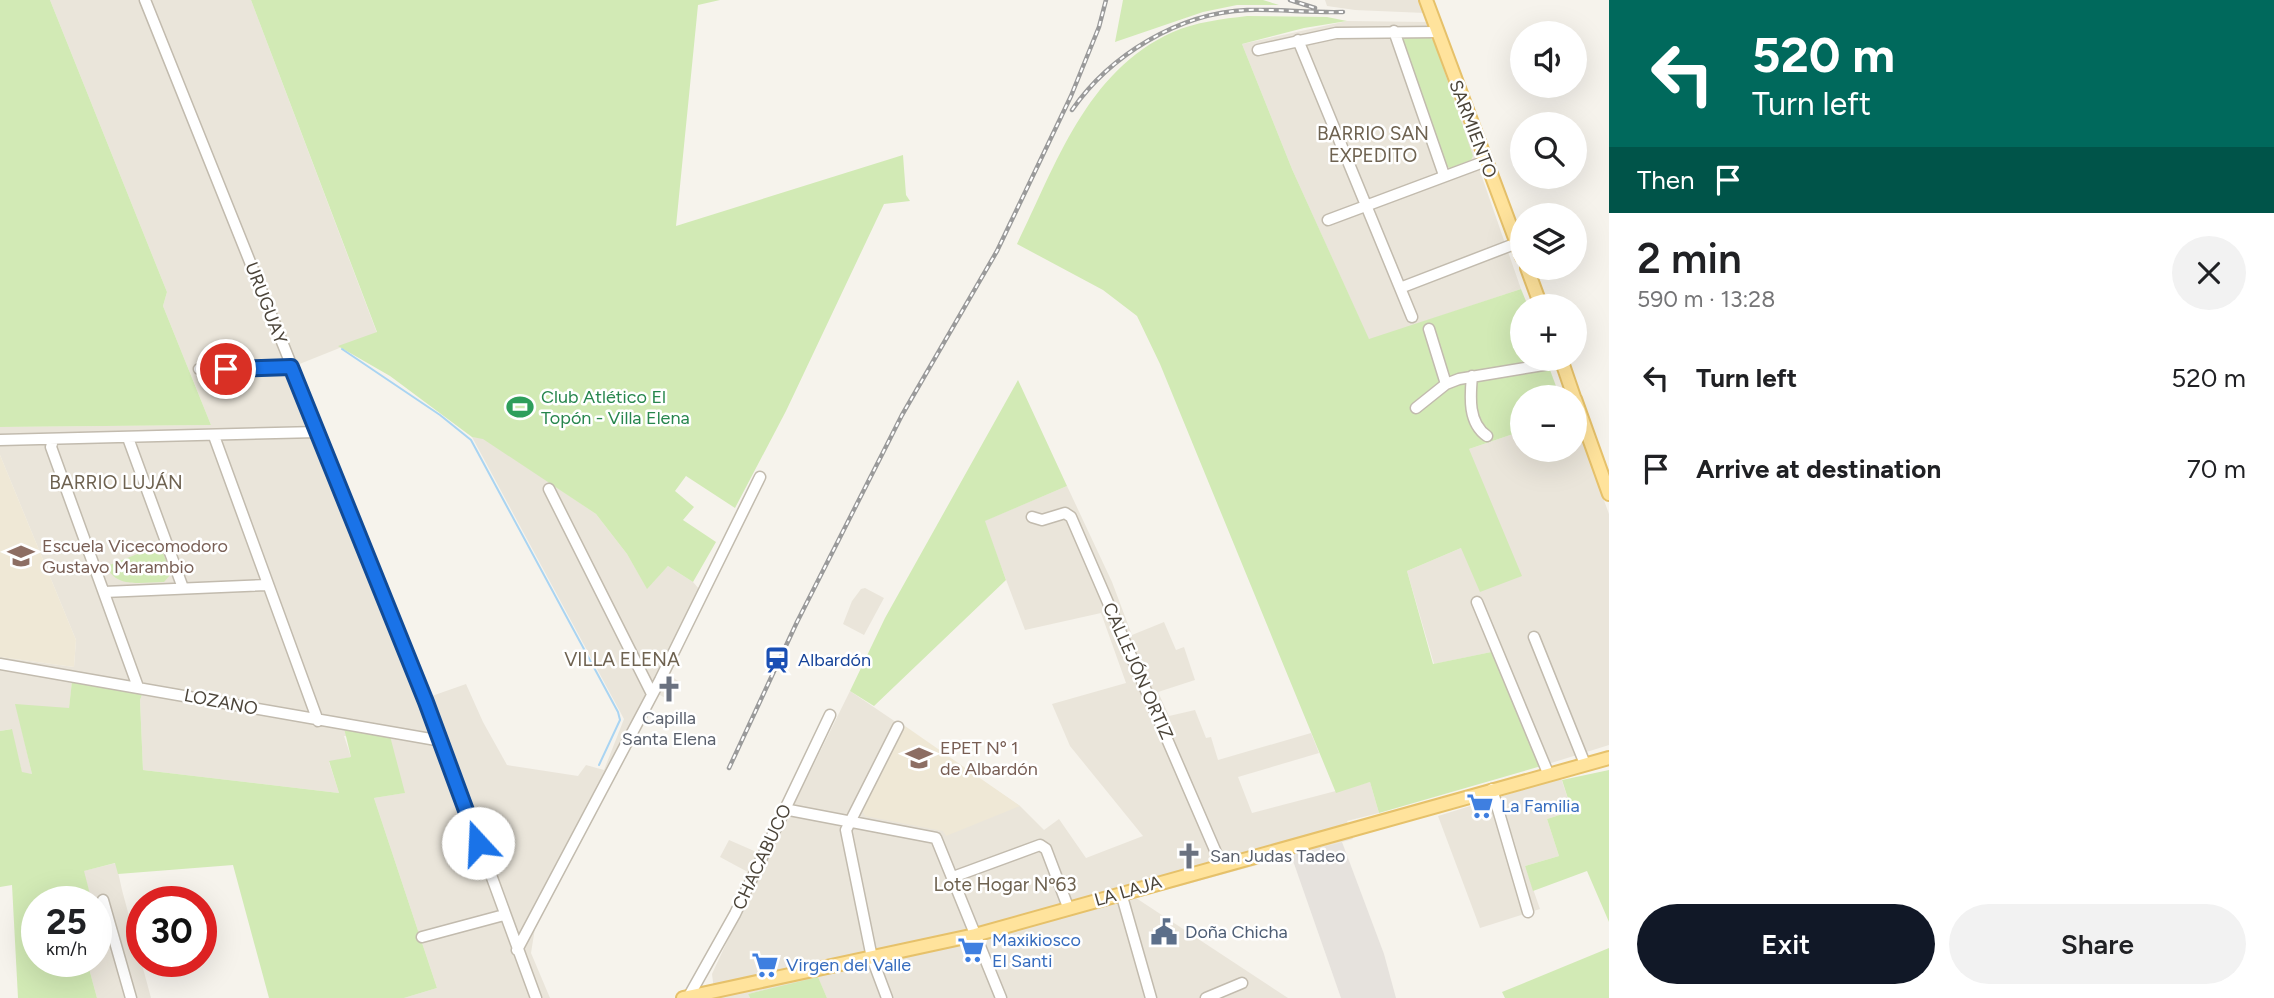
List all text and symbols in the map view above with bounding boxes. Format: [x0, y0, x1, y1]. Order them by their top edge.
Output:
map controls [1510, 21, 1587, 462]
button: sound [1510, 21, 1587, 98]
text: 520 m [1752, 25, 1895, 84]
icon: left [1637, 28, 1728, 119]
street label: SARMIENTO [1444, 77, 1502, 181]
text: Turn left [1752, 85, 1871, 123]
button: search [1510, 112, 1587, 189]
district label: BARRIO SAN EXPEDITO [1317, 122, 1429, 167]
icon: arrive [1709, 161, 1747, 199]
text: Then [1637, 164, 1695, 196]
button: layers [1510, 203, 1587, 280]
text: 2 min [1637, 233, 1742, 284]
button: close [2172, 236, 2246, 310]
street label: URUGUAY [240, 259, 292, 347]
text: 590 m · 13:28 [1637, 285, 1775, 313]
button: + [1510, 294, 1587, 371]
pin [196, 339, 256, 399]
icon: arrive [207, 350, 245, 388]
icon: left [1637, 359, 1675, 397]
text: Turn left [1696, 362, 1797, 394]
text: 520 m [2171, 362, 2246, 394]
button: − [1510, 385, 1587, 462]
place label: Club Atlético El Topón - Villa Elena [541, 386, 690, 429]
sports icon: Club Atlético El Topón - Villa Elena [505, 392, 535, 422]
icon: arrive [1637, 450, 1675, 488]
text: Arrive at destination [1696, 453, 1941, 485]
text: 70 m [2187, 453, 2246, 485]
district label: BARRIO LUJÁN [49, 471, 183, 494]
place label: Escuela Vicecomodoro Gustavo Marambio [42, 535, 228, 578]
school or university icon: Escuela Vicecomodoro Gustavo Marambio [6, 541, 36, 571]
street label: CALLEJÓN ORTIZ [1098, 599, 1178, 743]
station icon: Albardón [762, 645, 792, 675]
district label: VILLA ELENA [564, 648, 680, 671]
place label: Albardón [798, 649, 871, 671]
church icon: Capilla Santa Elena [654, 674, 684, 704]
street label: LOZANO [182, 684, 260, 720]
place label: Capilla Santa Elena [622, 707, 716, 750]
place label: EPET Nº 1 de Albardón [940, 737, 1038, 780]
school or university icon: EPET Nº 1 de Albardón [904, 743, 934, 773]
supermarket icon: La Familia [1465, 791, 1495, 821]
place label: La Familia [1501, 795, 1580, 817]
street label: CHACABUCO [728, 801, 796, 913]
position arrow [441, 806, 515, 880]
church icon: San Judas Tadeo [1174, 841, 1204, 871]
place label: San Judas Tadeo [1210, 845, 1345, 867]
street label: LA LAJA [1092, 871, 1164, 911]
district label: Lote Hogar Nº63 [933, 873, 1077, 896]
speed limit sign: 30 [126, 886, 217, 977]
text: 25 [46, 901, 87, 943]
button: Exit [1637, 904, 1935, 984]
button: Share [1949, 904, 2246, 984]
public building icon: Doña Chicha [1149, 917, 1179, 947]
place label: Doña Chicha [1185, 921, 1288, 943]
place label: Maxikiosco El Santi [992, 929, 1081, 972]
supermarket icon: Maxikiosco El Santi [956, 935, 986, 965]
text: km/h [46, 938, 87, 960]
supermarket icon: Virgen del Valle [750, 950, 780, 980]
place label: Virgen del Valle [786, 954, 911, 976]

